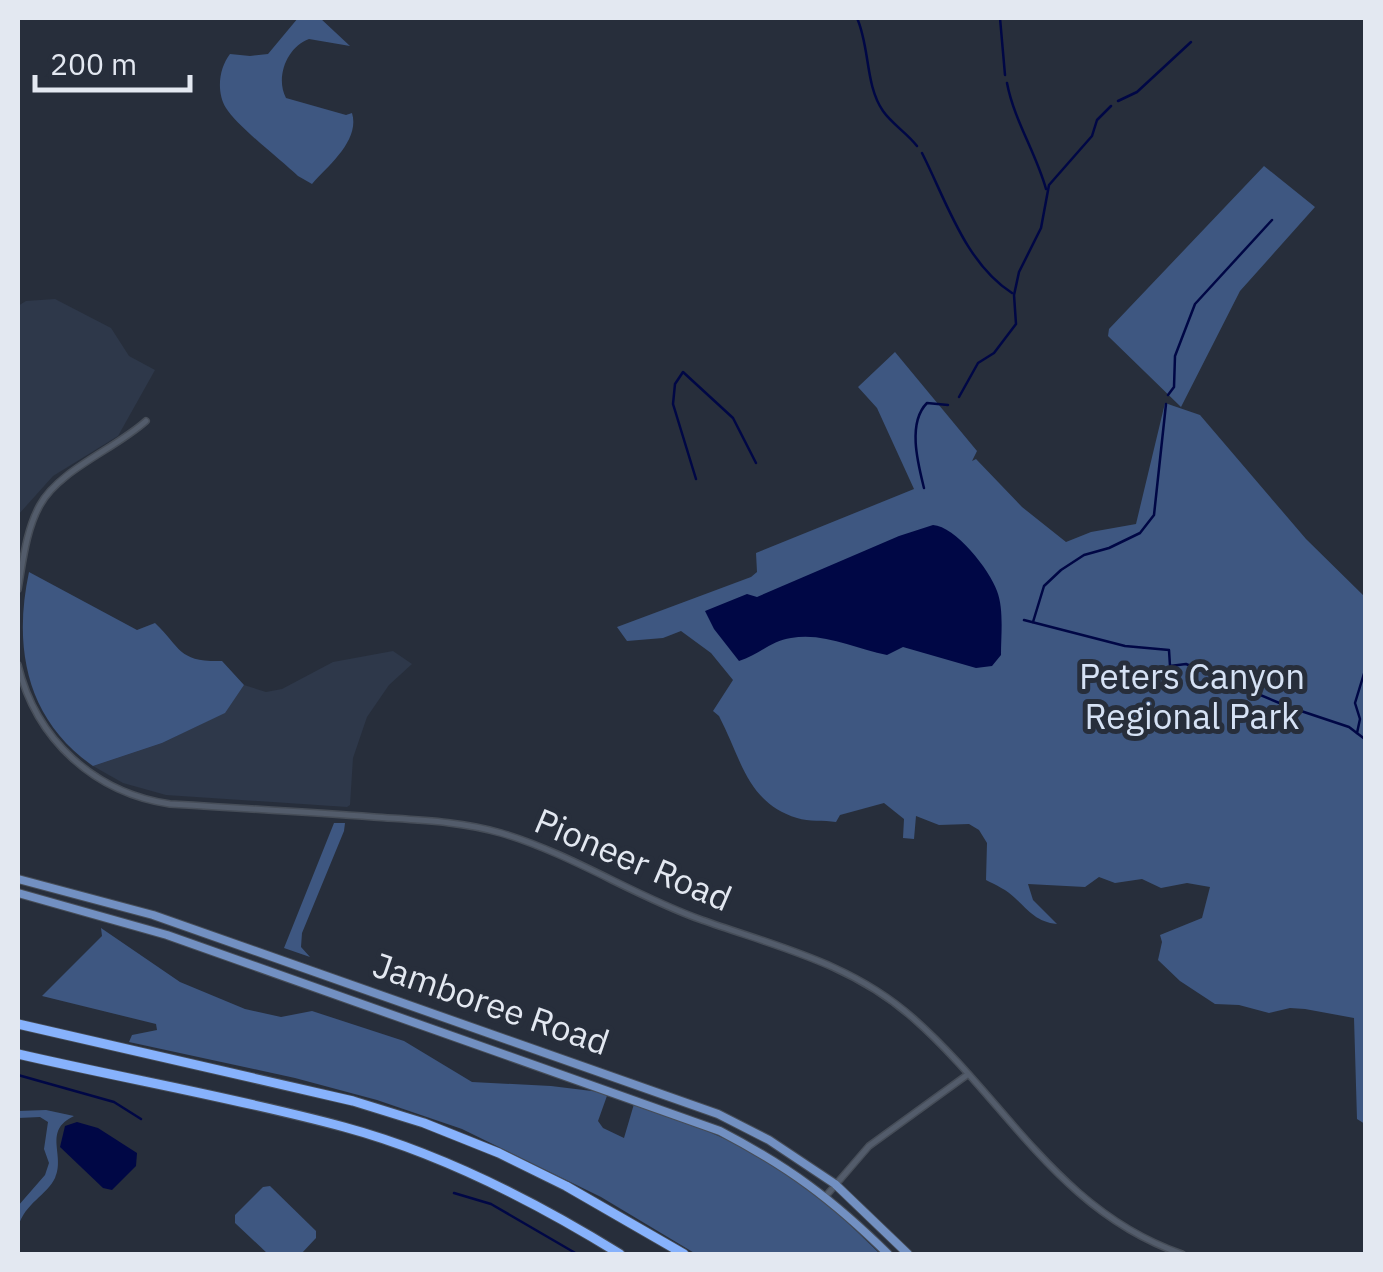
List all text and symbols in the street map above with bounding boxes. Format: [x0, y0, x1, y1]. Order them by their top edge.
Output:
scale bar [35, 30, 190, 92]
text: 200 m [50, 44, 137, 83]
park label: Peters Canyon Regional Park [1079, 653, 1305, 739]
street label: Pioneer Road [528, 797, 739, 921]
street label: Jamboree Road [367, 941, 616, 1065]

